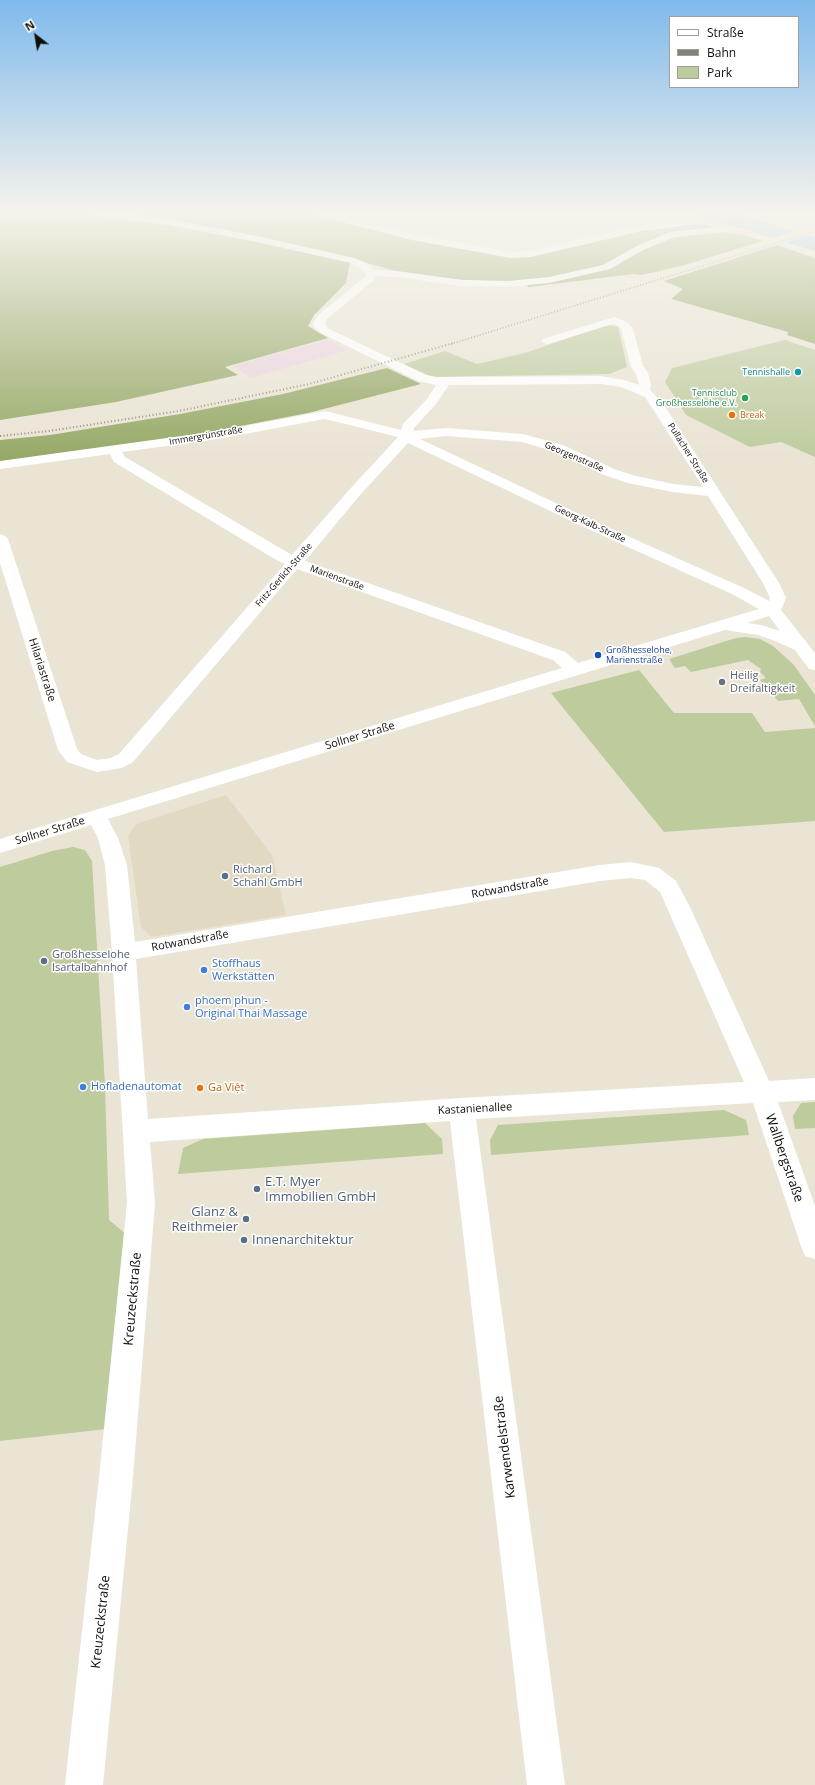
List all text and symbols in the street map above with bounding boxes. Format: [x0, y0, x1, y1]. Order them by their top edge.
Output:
north arrow [16, 16, 56, 56]
legend [669, 16, 799, 88]
text: N [22, 17, 37, 34]
text: Straße [707, 24, 744, 41]
text: Bahn [707, 44, 736, 61]
text: Park [707, 64, 732, 81]
place label: Tennishalle [742, 367, 790, 377]
marker: Tennishalle [793, 367, 803, 377]
place label: Tennisclub Großhesselohe e.V. [656, 388, 737, 409]
marker: Tennisclub Großhesselohe e.V. [740, 393, 750, 403]
marker: Break [727, 410, 737, 420]
place label: Break [740, 410, 764, 420]
street label: Pullacher Straße [665, 421, 711, 485]
street label: Immergrünstraße [168, 424, 244, 448]
street label: Georgenstraße [543, 440, 605, 474]
street label: Georg-Kalb-Straße [553, 503, 627, 545]
street label: Fritz-Gerlich-Straße [253, 541, 315, 609]
street label: Marienstraße [309, 563, 365, 593]
street label: Hilariastraße [26, 637, 58, 703]
place label: Großhesselohe, Marienstraße [606, 645, 672, 666]
marker: Großhesselohe, Marienstraße [593, 650, 603, 660]
place label: Heilig Dreifaltigkeit [730, 669, 795, 695]
marker: Heilig Dreifaltigkeit [717, 677, 727, 687]
street label: Sollner Straße [324, 719, 396, 753]
street label: Sollner Straße [14, 814, 86, 848]
place label: Richard Schahl GmbH [233, 863, 303, 889]
marker: Richard Schahl GmbH [220, 871, 230, 881]
street label: Rotwandstraße [470, 875, 550, 901]
street label: Rotwandstraße [150, 928, 230, 954]
place label: Großhesselohe Isartalbahnhof [52, 948, 130, 974]
marker: Großhesselohe Isartalbahnhof [39, 956, 49, 966]
place label: Stoffhaus Werkstätten [212, 957, 275, 983]
marker: Stoffhaus Werkstätten [199, 965, 209, 975]
place label: phoem phun - Original Thai Massage [195, 994, 307, 1020]
marker: phoem phun - Original Thai Massage [182, 1002, 192, 1012]
place label: Hofladenautomat [91, 1080, 182, 1094]
place label: Ga Việt [208, 1081, 244, 1095]
marker: Hofladenautomat [78, 1082, 88, 1092]
marker: Ga Việt [195, 1083, 205, 1093]
street label: Kastanienallee [437, 1100, 513, 1118]
street label: Wallbergstraße [762, 1112, 806, 1204]
place label: E.T. Myer Immobilien GmbH [265, 1174, 376, 1205]
marker: E.T. Myer Immobilien GmbH [252, 1184, 262, 1194]
place label: Glanz & Reithmeier [172, 1204, 238, 1235]
marker: Glanz & Reithmeier [241, 1214, 251, 1224]
place label: Innenarchitektur [252, 1232, 354, 1248]
marker: Innenarchitektur [239, 1235, 249, 1245]
street label: Kreuzeckstraße [121, 1252, 145, 1346]
street label: Karwendelstraße [491, 1395, 519, 1499]
street label: Kreuzeckstraße [88, 1575, 114, 1669]

